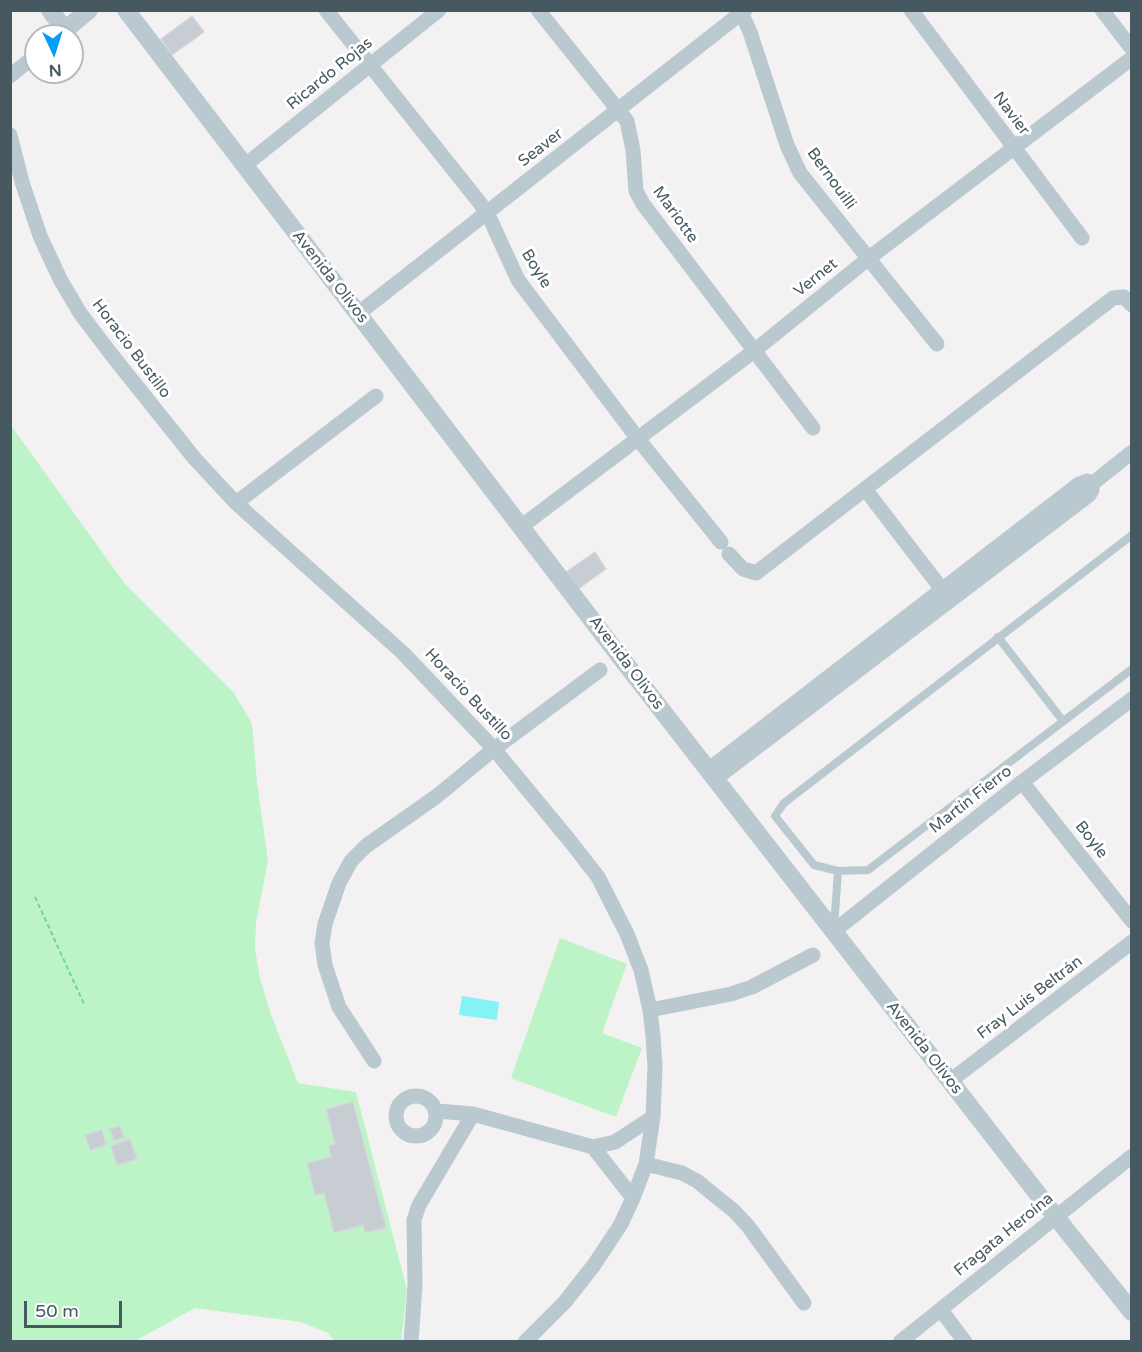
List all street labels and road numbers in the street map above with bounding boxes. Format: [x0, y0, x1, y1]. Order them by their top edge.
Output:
street label: Ricardo Rojas [283, 34, 377, 114]
street label: Navier [988, 89, 1034, 139]
street label: Seaver [515, 125, 567, 171]
street label: Bernouilli [802, 144, 860, 214]
street label: Mariotte [648, 183, 702, 247]
street label: Avenida Olivos [288, 227, 372, 327]
street label: Boyle [517, 246, 555, 292]
street label: Vernet [790, 255, 842, 301]
street label: Horacio Bustillo [87, 296, 175, 402]
street label: Avenida Olivos [585, 612, 667, 714]
street label: Horacio Bustillo [420, 645, 516, 745]
street label: Martín Fierro [926, 762, 1016, 838]
street label: Boyle [1070, 817, 1112, 863]
street label: Fray Luis Beltrán [974, 952, 1086, 1044]
street label: Avenida Olivos [882, 998, 966, 1098]
street label: Fragata Heroína [951, 1189, 1057, 1281]

